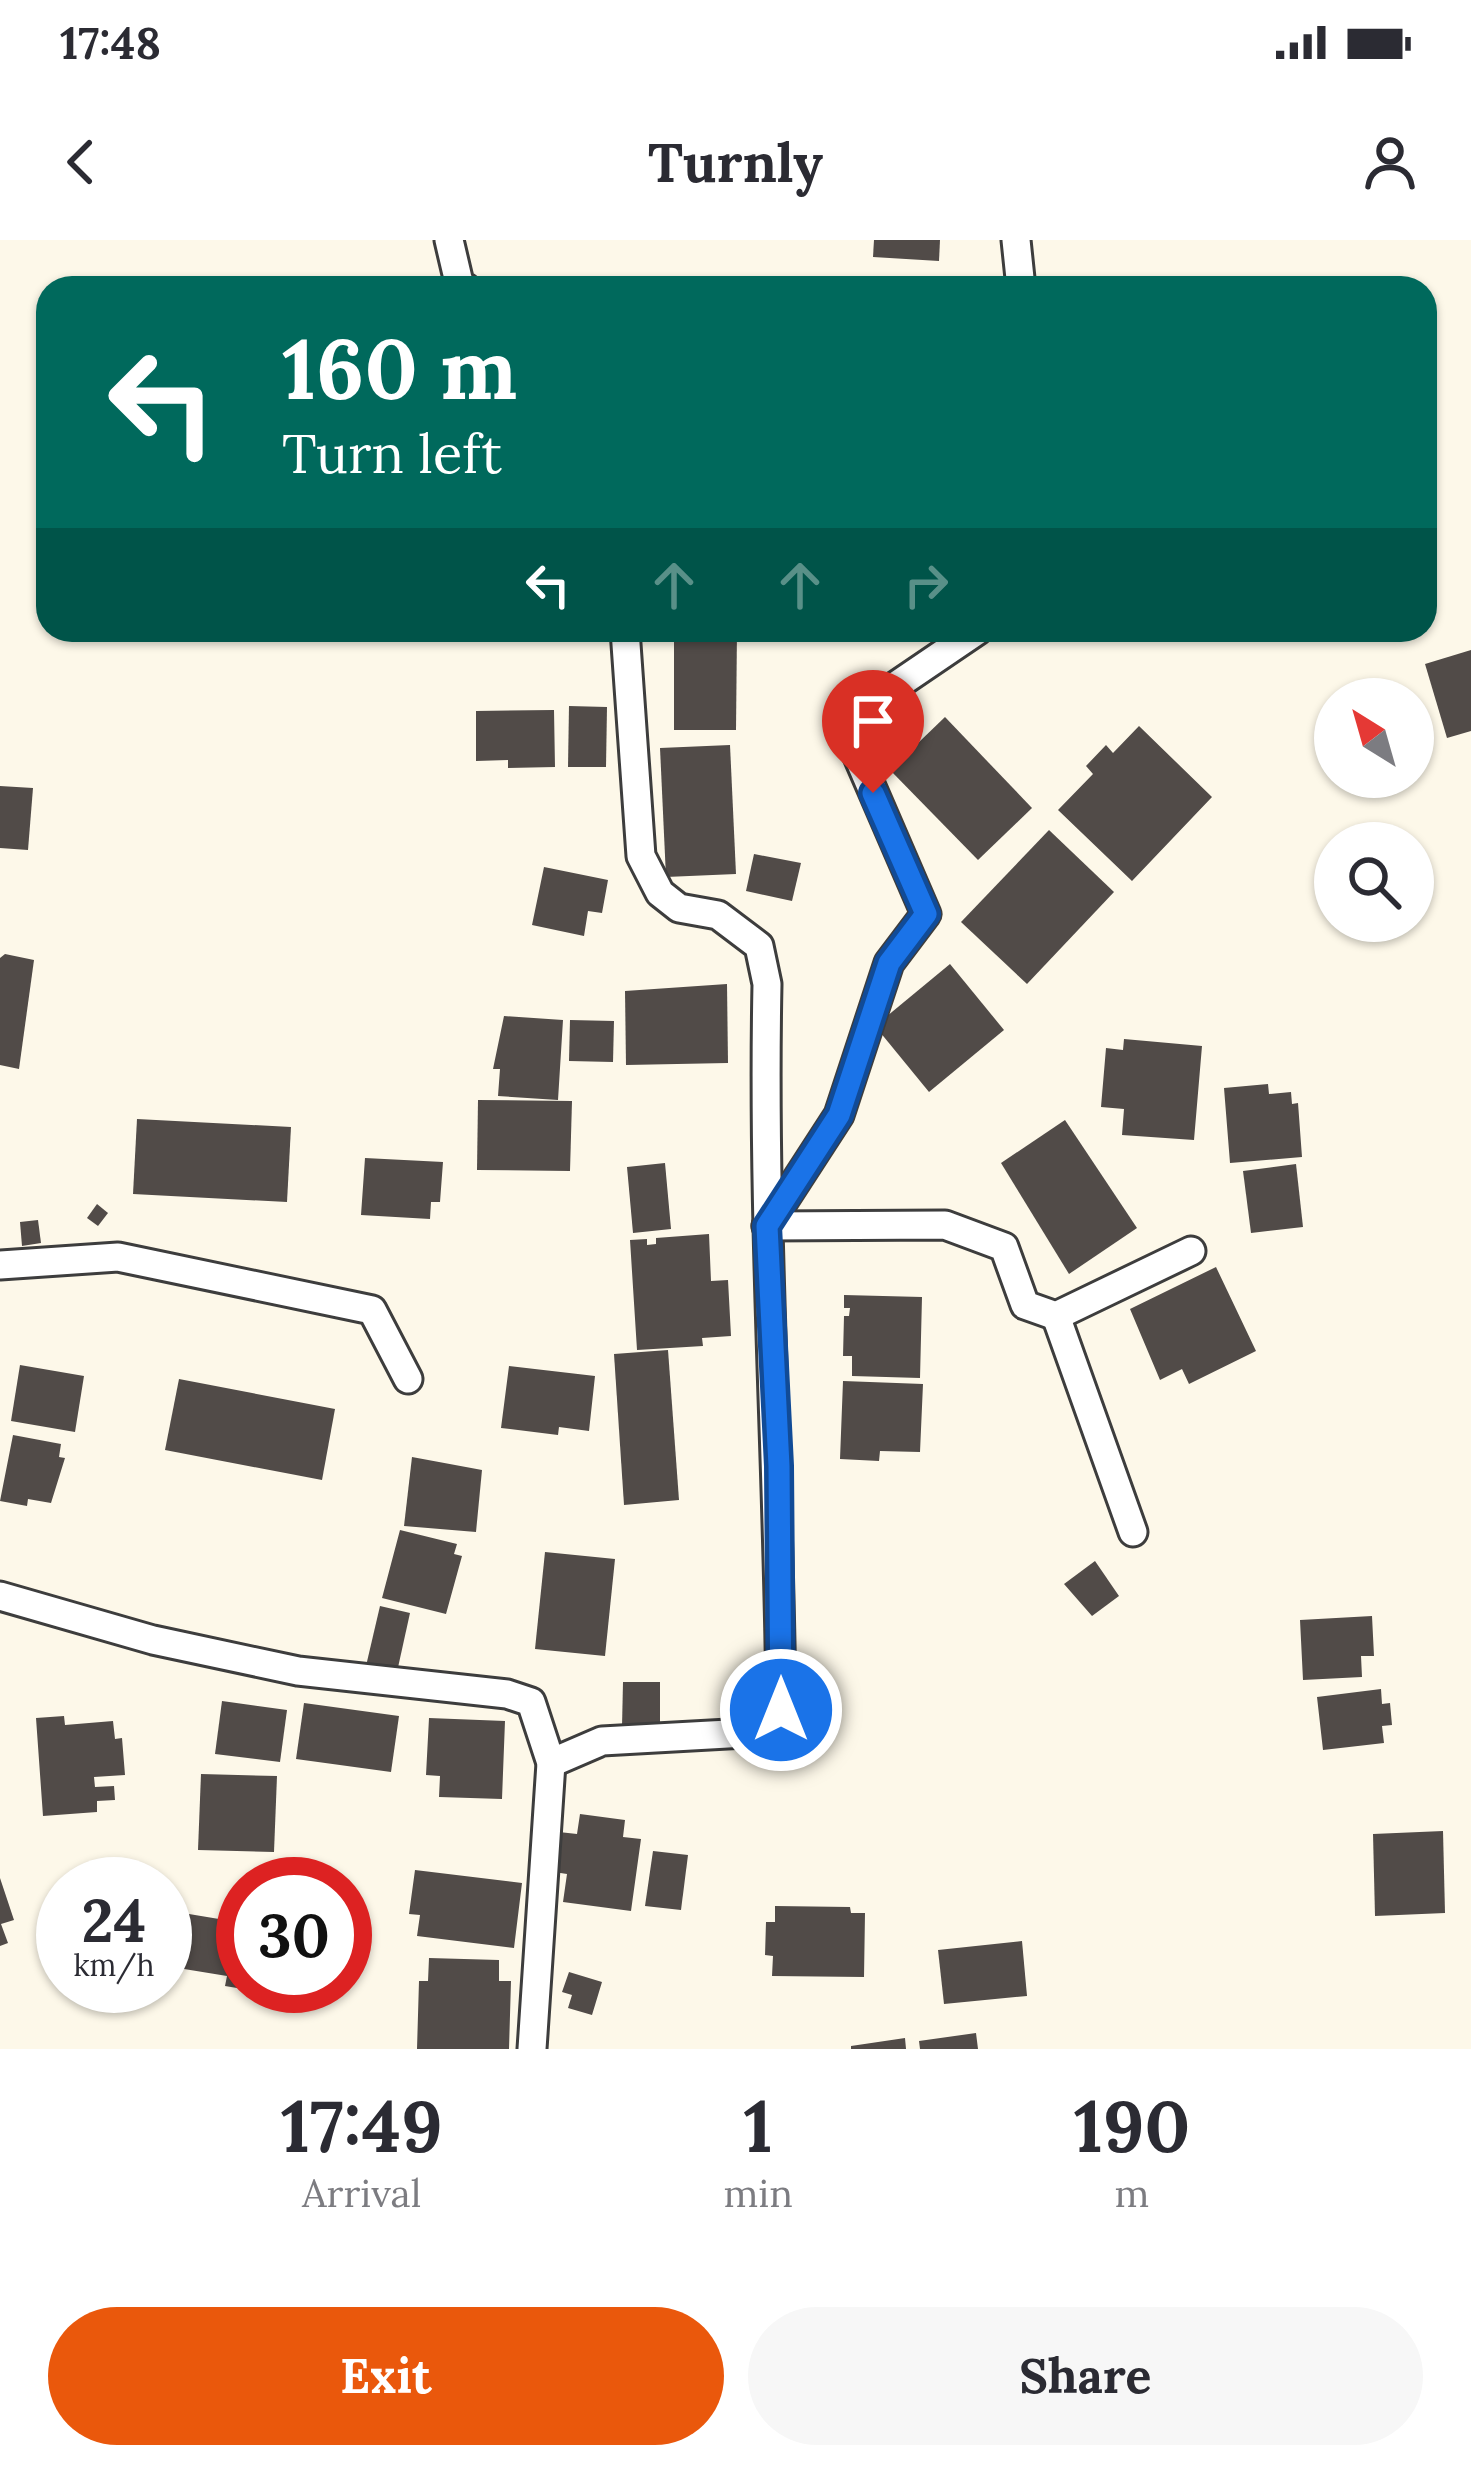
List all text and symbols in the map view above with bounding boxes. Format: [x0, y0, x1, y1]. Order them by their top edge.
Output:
text: 17:48 [60, 14, 161, 71]
text: Turnly [648, 128, 823, 197]
icon: back [48, 129, 114, 195]
icon: person [1357, 129, 1423, 195]
text: 160 m [282, 314, 517, 422]
icon: left [84, 324, 240, 480]
text: Turn left [282, 419, 502, 488]
icon: left [515, 552, 581, 618]
icon: ahead [641, 552, 707, 618]
icon: ahead [767, 552, 833, 618]
icon: right [893, 552, 959, 618]
pin [822, 670, 924, 793]
north arrow [1314, 678, 1434, 798]
map controls [1314, 678, 1434, 942]
icon: arrive [840, 688, 906, 754]
button: search [1314, 822, 1434, 942]
position arrow [718, 1647, 844, 1773]
speed limit sign: 30 [216, 1857, 372, 2013]
text: 24 [82, 1882, 146, 1958]
text: km/h [73, 1946, 155, 1984]
text: 17:49 [281, 2080, 443, 2172]
text: 1 [744, 2080, 773, 2172]
text: 190 [1074, 2080, 1190, 2172]
text: Arrival [302, 2168, 421, 2218]
text: min [723, 2168, 793, 2218]
text: m [1115, 2168, 1149, 2218]
button: Exit [48, 2307, 724, 2445]
button: Share [748, 2307, 1423, 2445]

